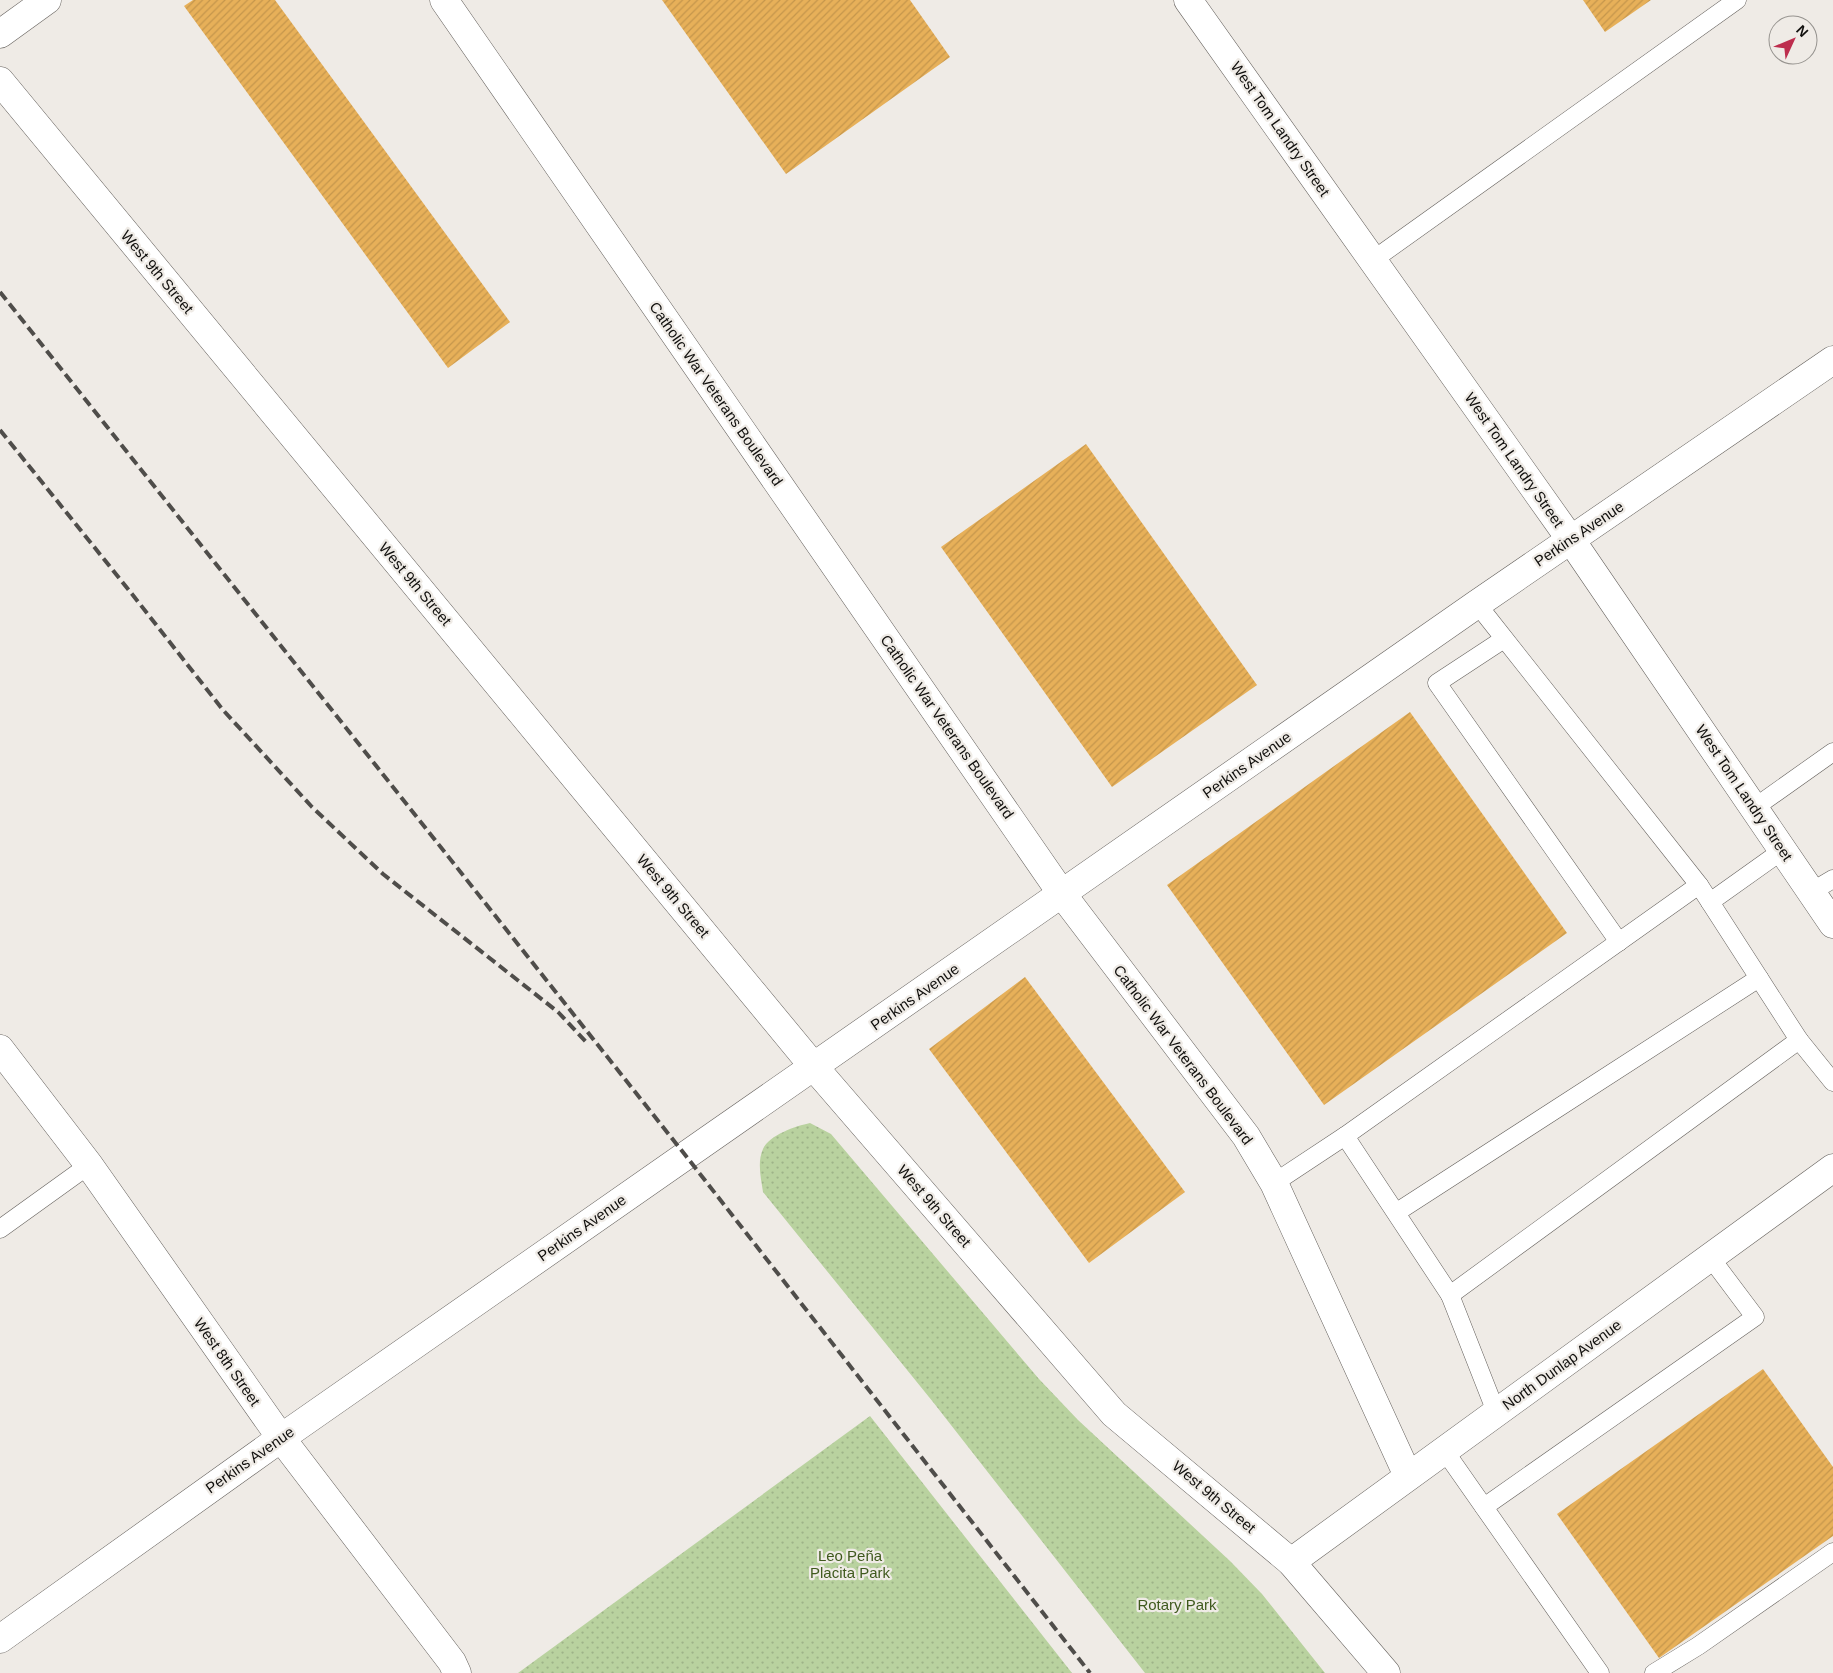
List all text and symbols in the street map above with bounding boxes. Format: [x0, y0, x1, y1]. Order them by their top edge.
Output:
north arrow [1768, 15, 1818, 65]
text: N [1793, 22, 1812, 40]
street label: West Tom Landry Street [1227, 58, 1334, 200]
street label: West 9th Street [118, 227, 198, 317]
street label: Catholic War Veterans Boulevard [646, 299, 787, 489]
street label: West Tom Landry Street [1461, 389, 1568, 531]
street label: Perkins Avenue [1531, 497, 1627, 570]
street label: West 9th Street [376, 539, 456, 629]
street label: Catholic War Veterans Boulevard [877, 632, 1018, 822]
street label: West Tom Landry Street [1693, 721, 1797, 865]
street label: Perkins Avenue [1199, 728, 1294, 801]
street label: West 9th Street [634, 851, 714, 941]
street label: Perkins Avenue [867, 960, 962, 1033]
street label: Catholic War Veterans Boulevard [1110, 962, 1257, 1148]
street label: West 9th Street [894, 1161, 975, 1251]
street label: Perkins Avenue [534, 1191, 629, 1264]
street label: West 8th Street [191, 1315, 264, 1409]
street label: North Dunlap Avenue [1499, 1316, 1624, 1413]
street label: Perkins Avenue [202, 1423, 297, 1496]
street label: West 9th Street [1169, 1457, 1260, 1537]
park label: Leo Peña Placita Park [810, 1547, 891, 1581]
park label: Rotary Park [1137, 1596, 1217, 1613]

